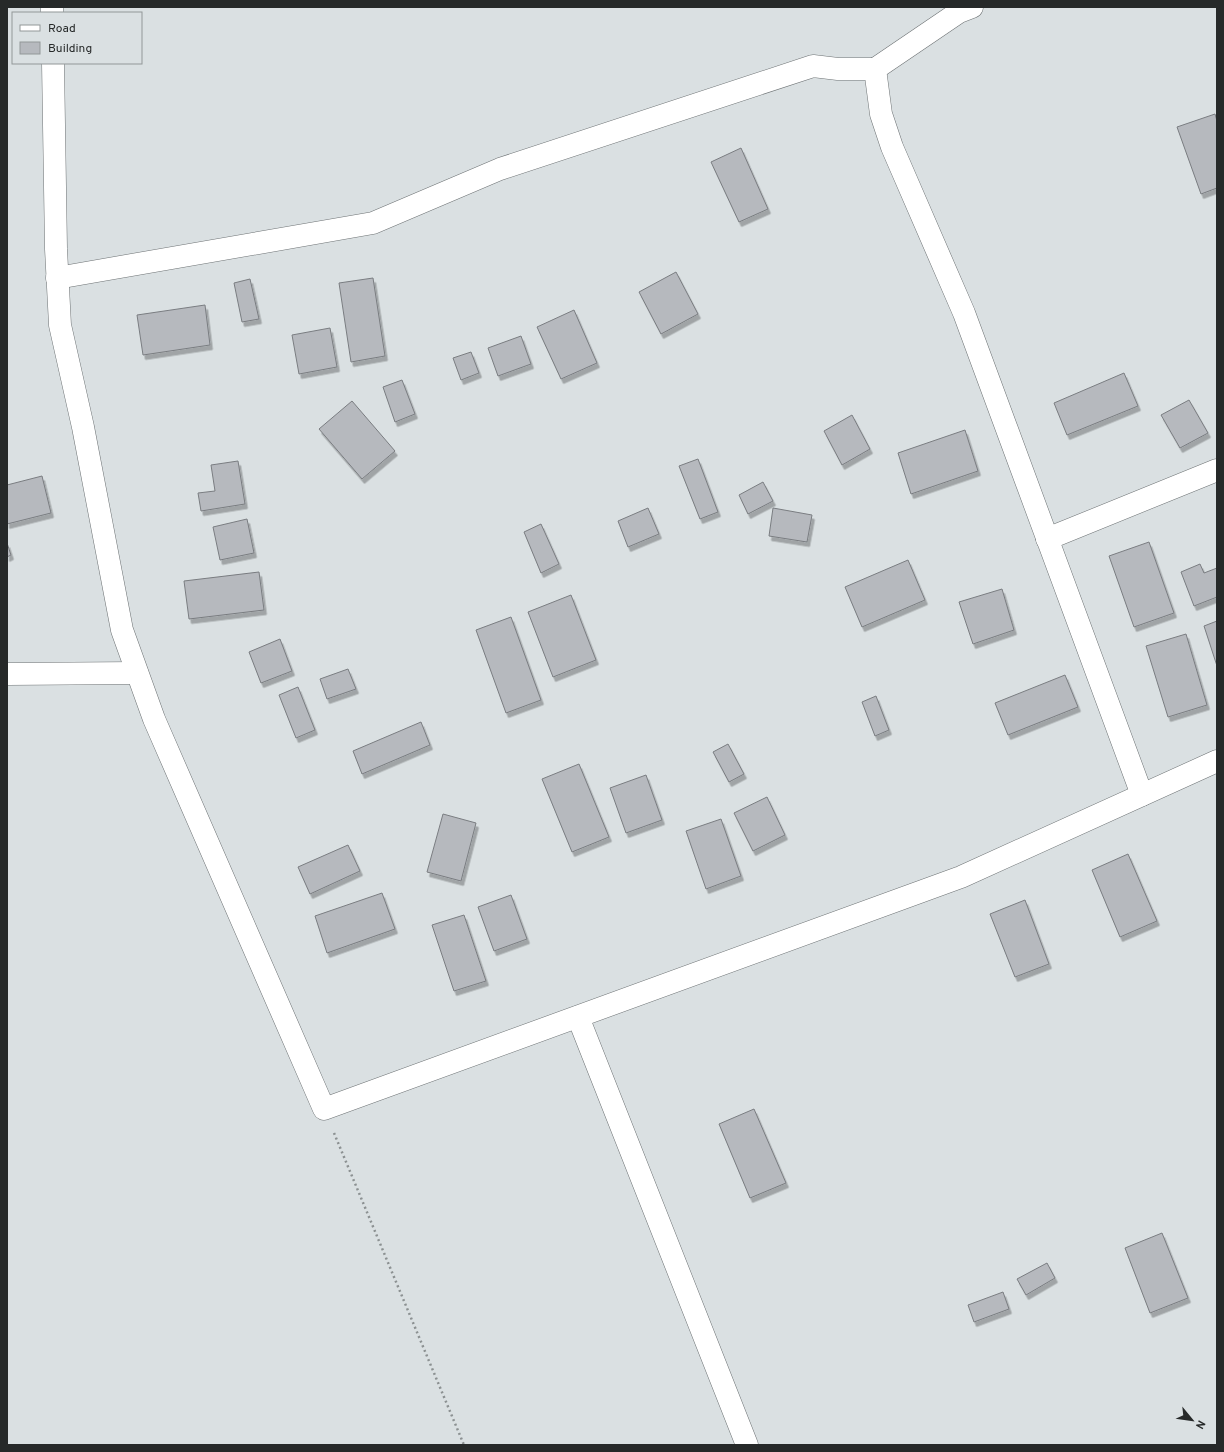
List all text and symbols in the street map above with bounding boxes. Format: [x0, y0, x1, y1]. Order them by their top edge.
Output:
legend [12, 12, 142, 64]
text: Road [48, 21, 76, 37]
text: Building [48, 41, 92, 57]
north arrow [1172, 1400, 1212, 1440]
text: N [1192, 1418, 1208, 1431]

